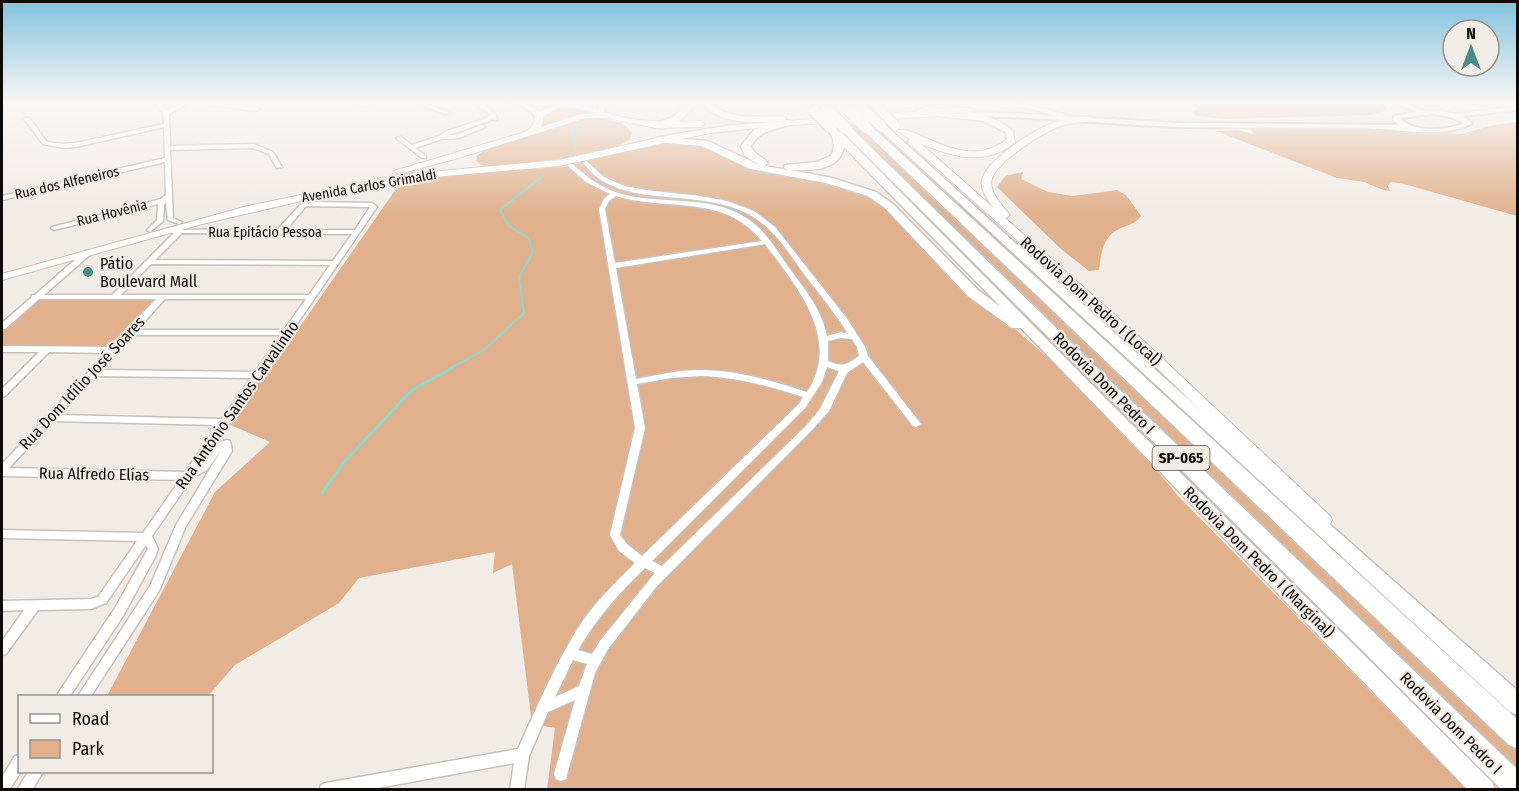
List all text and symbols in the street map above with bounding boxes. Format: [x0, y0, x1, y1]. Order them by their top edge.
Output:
north arrow [1441, 18, 1501, 78]
text: N [1466, 24, 1476, 43]
street label: Rua dos Alfeneiros [13, 163, 121, 203]
street label: Avenida Carlos Grimaldi [300, 166, 438, 206]
street label: Rua Hovênia [75, 196, 149, 230]
street label: Rua Epitácio Pessoa [208, 224, 322, 241]
street label: Rodovia Dom Pedro I (Local) [1017, 233, 1166, 370]
place label: Pátio Boulevard Mall [100, 254, 197, 291]
marker: Pátio Boulevard Mall [81, 265, 95, 279]
street label: Rua Dom Idílio José Soares [15, 312, 149, 454]
street label: Rua Antônio Santos Carvalinho [171, 317, 303, 493]
street label: Rodovia Dom Pedro I [1049, 328, 1159, 438]
road number: SP-065 [1152, 446, 1210, 470]
street label: Rua Alfredo Elías [39, 464, 149, 484]
street label: Rodovia Dom Pedro I (Marginal) [1179, 482, 1339, 642]
street label: Rodovia Dom Pedro I [1396, 668, 1506, 778]
legend [18, 695, 213, 773]
text: Road [72, 708, 109, 730]
text: Park [72, 738, 105, 760]

